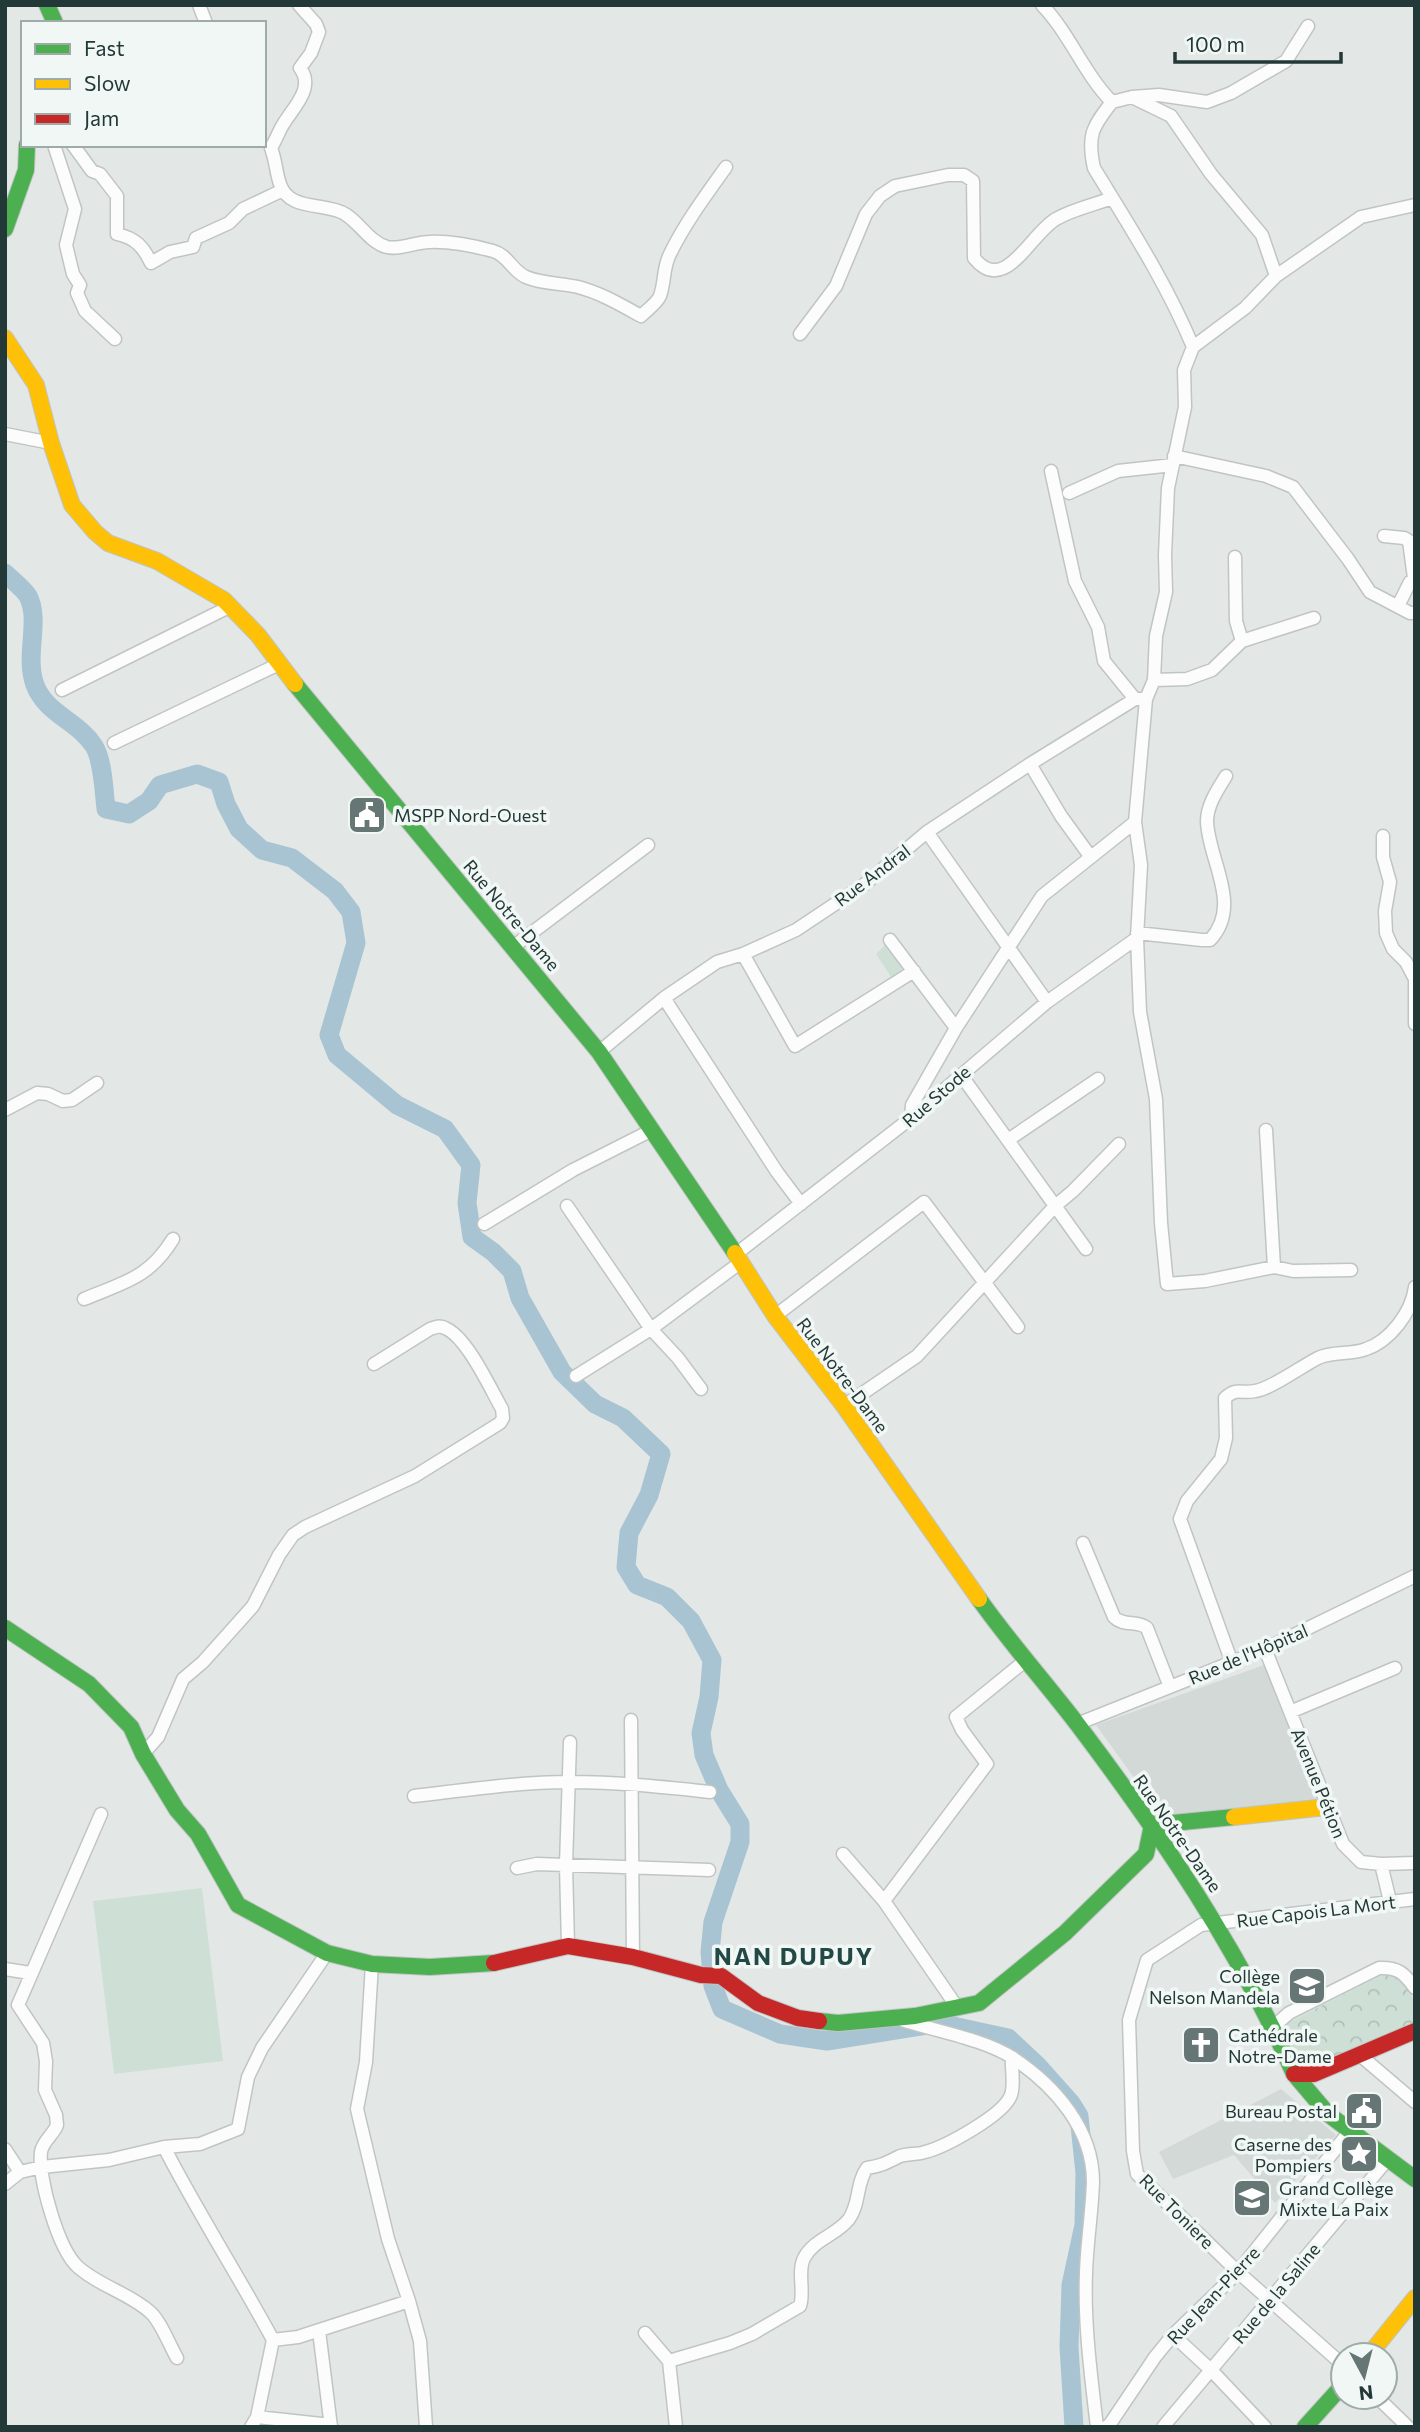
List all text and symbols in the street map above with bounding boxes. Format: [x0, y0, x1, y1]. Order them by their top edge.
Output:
legend [21, 21, 266, 147]
scale bar [1175, 21, 1341, 65]
text: 100 m [1186, 31, 1245, 56]
text: Fast [84, 35, 125, 60]
text: Slow [84, 70, 131, 95]
text: Jam [84, 105, 119, 130]
public building icon: MSPP Nord-Ouest [346, 794, 388, 836]
place label: MSPP Nord-Ouest [394, 804, 547, 826]
street label: Rue Andral [830, 839, 914, 911]
street label: Rue Notre-Dame [459, 855, 565, 975]
street label: Rue Stode [897, 1060, 975, 1132]
street label: Rue Notre-Dame [793, 1313, 893, 1437]
street label: Rue de l'Hôpital [1185, 1619, 1311, 1689]
street label: Avenue Pétion [1287, 1725, 1351, 1841]
street label: Rue Notre-Dame [1129, 1770, 1227, 1896]
street label: Rue Capois La Mort [1235, 1890, 1397, 1932]
district label: NAN DUPUY [714, 1941, 874, 1970]
place label: Collège Nelson Mandela [1149, 1965, 1280, 2008]
school or university icon: Collège Nelson Mandela [1286, 1965, 1328, 2007]
church icon: Cathédrale Notre-Dame [1180, 2024, 1222, 2066]
place label: Cathédrale Notre-Dame [1228, 2024, 1331, 2067]
public building icon: Bureau Postal [1343, 2090, 1385, 2132]
place label: Bureau Postal [1225, 2100, 1337, 2122]
place label: Caserne des Pompiers [1234, 2133, 1332, 2176]
place icon: Caserne des Pompiers [1338, 2133, 1380, 2175]
street label: Rue Toniere [1135, 2169, 1219, 2253]
school or university icon: Grand Collège Mixte La Paix [1231, 2177, 1273, 2219]
place label: Grand Collège Mixte La Paix [1279, 2177, 1394, 2220]
street label: Rue de la Saline [1227, 2238, 1325, 2348]
street label: Rue Jean-Pierre [1162, 2241, 1264, 2349]
north arrow [1329, 2341, 1399, 2411]
text: N [1358, 2381, 1375, 2406]

